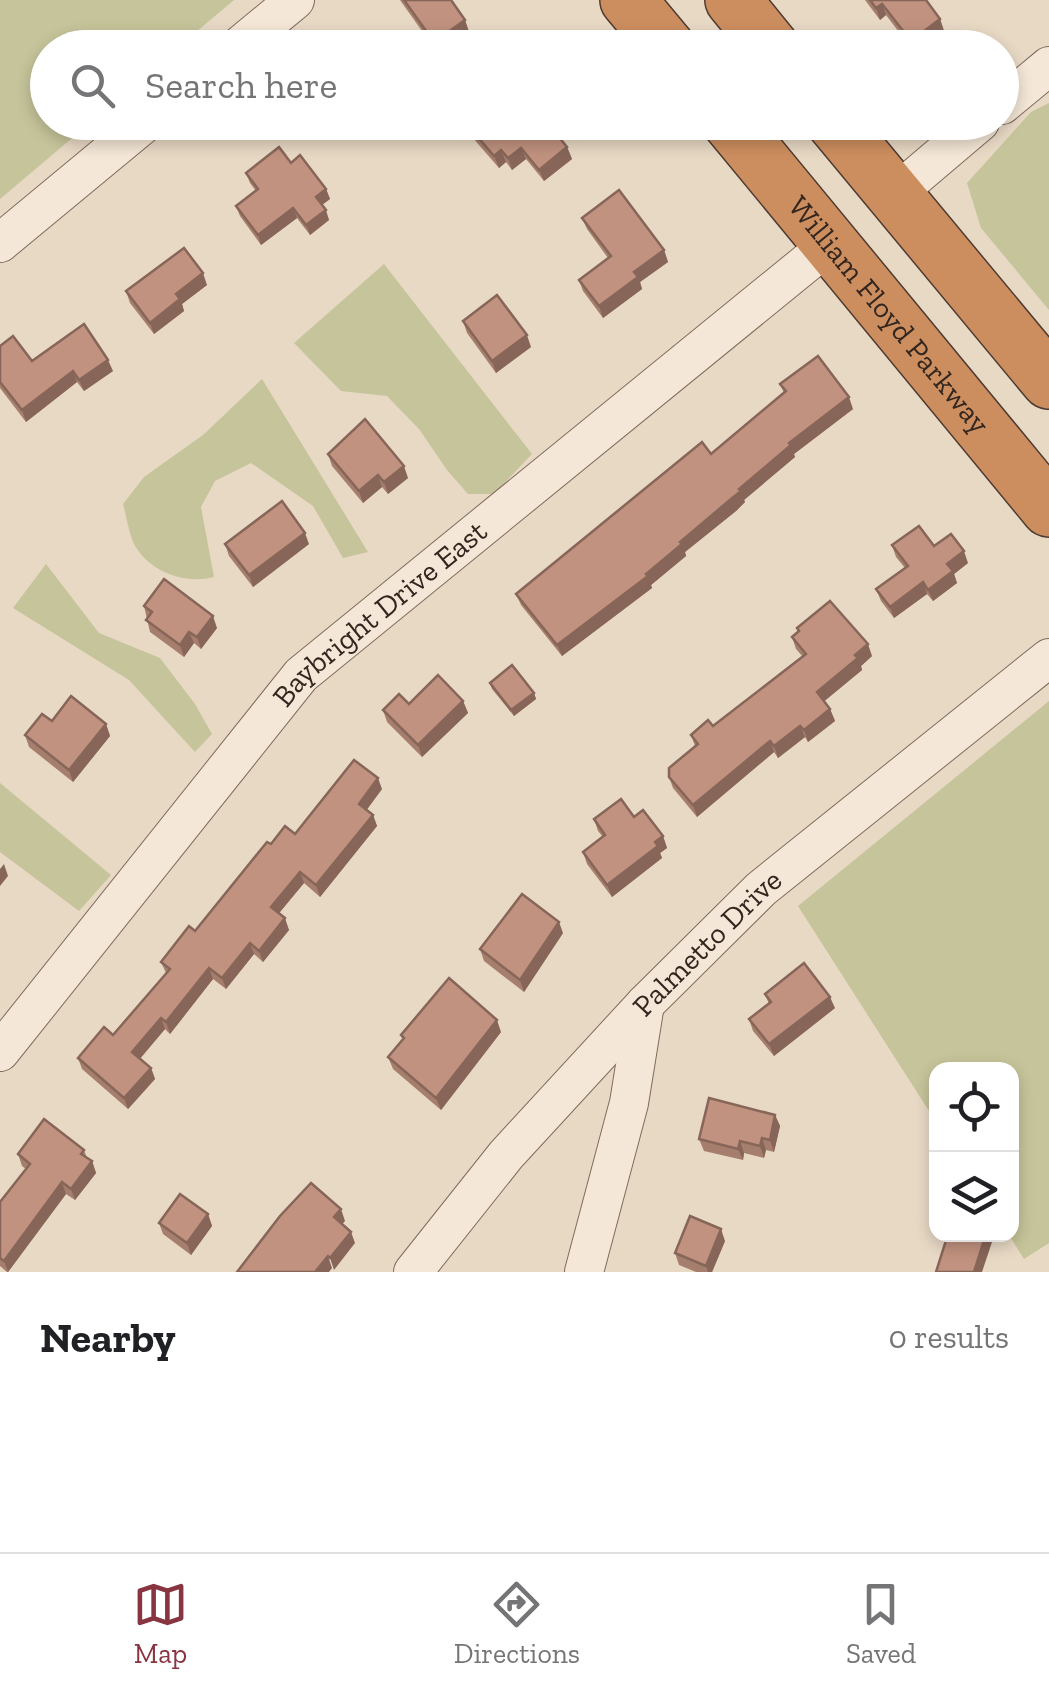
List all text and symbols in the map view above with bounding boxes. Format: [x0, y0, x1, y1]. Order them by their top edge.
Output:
search box [30, 30, 1019, 140]
icon: search [65, 58, 120, 113]
text: Search here [145, 62, 337, 108]
street label: William Floyd Parkway [781, 189, 998, 442]
street label: Baybright Drive East [265, 513, 494, 714]
street label: Palmetto Drive [625, 862, 789, 1024]
map controls [929, 1062, 1019, 1242]
button: locate [929, 1062, 1019, 1152]
button: layers [929, 1152, 1019, 1242]
text: Nearby [40, 1312, 176, 1363]
text: 0 results [888, 1318, 1009, 1356]
tab: Map [133, 1577, 188, 1670]
tab: Directions [454, 1577, 580, 1670]
tab: Saved [846, 1577, 916, 1670]

